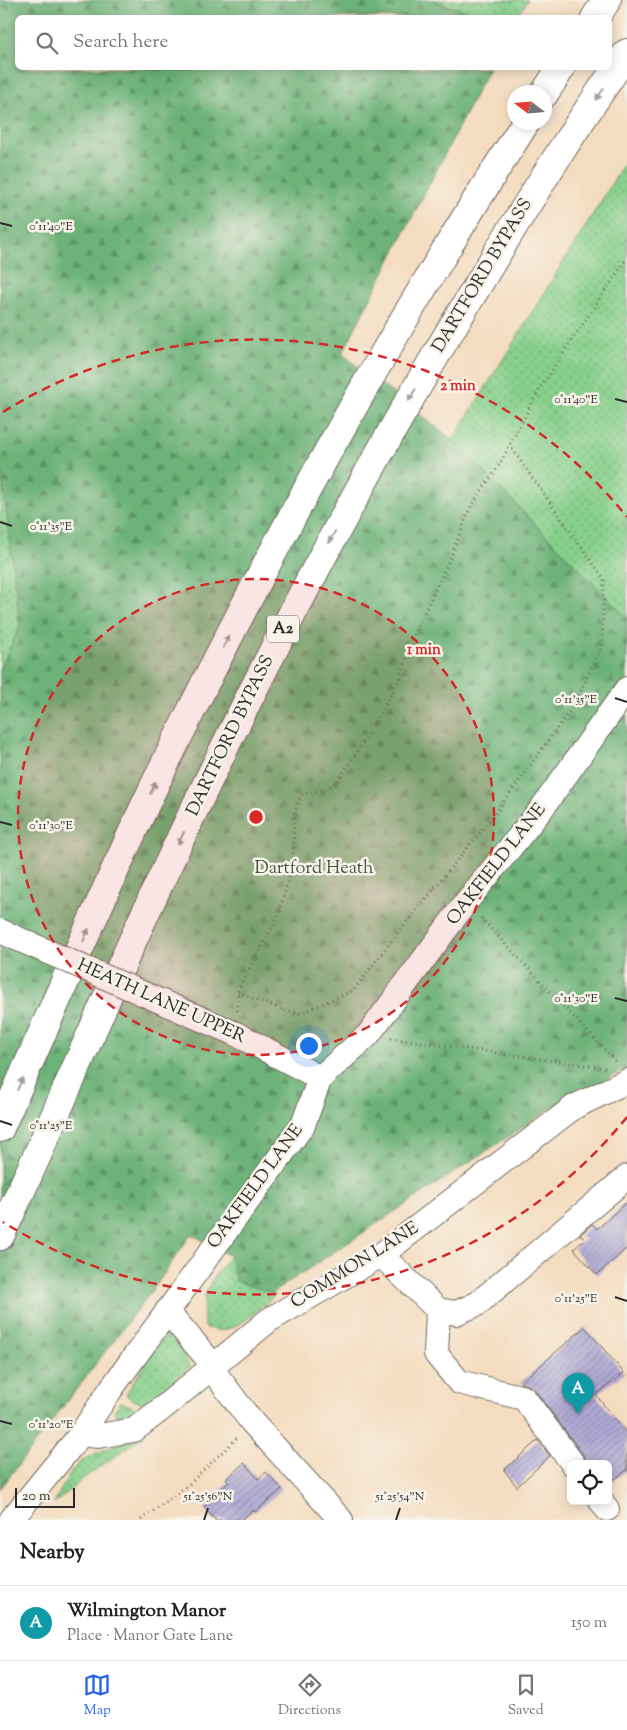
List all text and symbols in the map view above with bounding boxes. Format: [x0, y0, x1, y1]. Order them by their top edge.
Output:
search box [15, 15, 612, 70]
icon: search [33, 29, 61, 57]
text: Search here [73, 29, 168, 56]
north arrow [507, 85, 552, 130]
one-way arrow [595, 87, 605, 101]
street label: DARTFORD BYPASS [426, 194, 540, 358]
text: 0°11'40"E [29, 218, 74, 236]
text: 2 min [440, 376, 476, 397]
one-way arrow [408, 387, 416, 402]
text: 0°11'40"E [554, 391, 599, 409]
text: 0°11'35"E [30, 518, 73, 536]
one-way arrow [328, 530, 337, 543]
road number: A2 [267, 616, 299, 642]
one-way arrow [222, 635, 230, 649]
text: 1 min [407, 640, 441, 661]
street label: DARTFORD BYPASS [181, 651, 281, 821]
text: 0°11'35"E [555, 691, 598, 709]
one-way arrow [150, 781, 158, 795]
street label: OAKFIELD LANE [441, 798, 553, 932]
centre of rings [247, 808, 265, 826]
text: 0°11'30"E [29, 817, 74, 835]
one-way arrow [177, 831, 185, 845]
park label: Dartford Heath [254, 856, 374, 882]
one-way arrow [82, 928, 90, 942]
street label: HEATH LANE UPPER [72, 953, 250, 1051]
text: 0°11'30"E [554, 990, 599, 1008]
your location [296, 1033, 322, 1059]
one-way arrow [16, 1077, 24, 1091]
text: 0°11'25"E [30, 1117, 73, 1135]
street label: OAKFIELD LANE [202, 1119, 310, 1255]
street label: COMMON LANE [286, 1216, 424, 1316]
text: 0°11'25"E [555, 1290, 598, 1308]
pin: A [562, 1373, 594, 1414]
text: 0°11'20"E [29, 1416, 74, 1434]
map controls [567, 1460, 612, 1505]
button: locate [567, 1460, 612, 1505]
scale bar [15, 1485, 75, 1508]
text: 20 m [22, 1487, 51, 1507]
text: 51°25'56"N [183, 1488, 233, 1506]
text: 51°25'54"N [375, 1488, 425, 1506]
text: Nearby [20, 1538, 85, 1568]
text: Wilmington Manor [67, 1598, 226, 1625]
text: A [30, 1612, 43, 1635]
text: 150 m [571, 1612, 607, 1635]
text: Place · Manor Gate Lane [67, 1625, 233, 1648]
tab: Map [83, 1671, 111, 1721]
tab: Directions [278, 1671, 341, 1721]
tab: Saved [508, 1671, 544, 1721]

